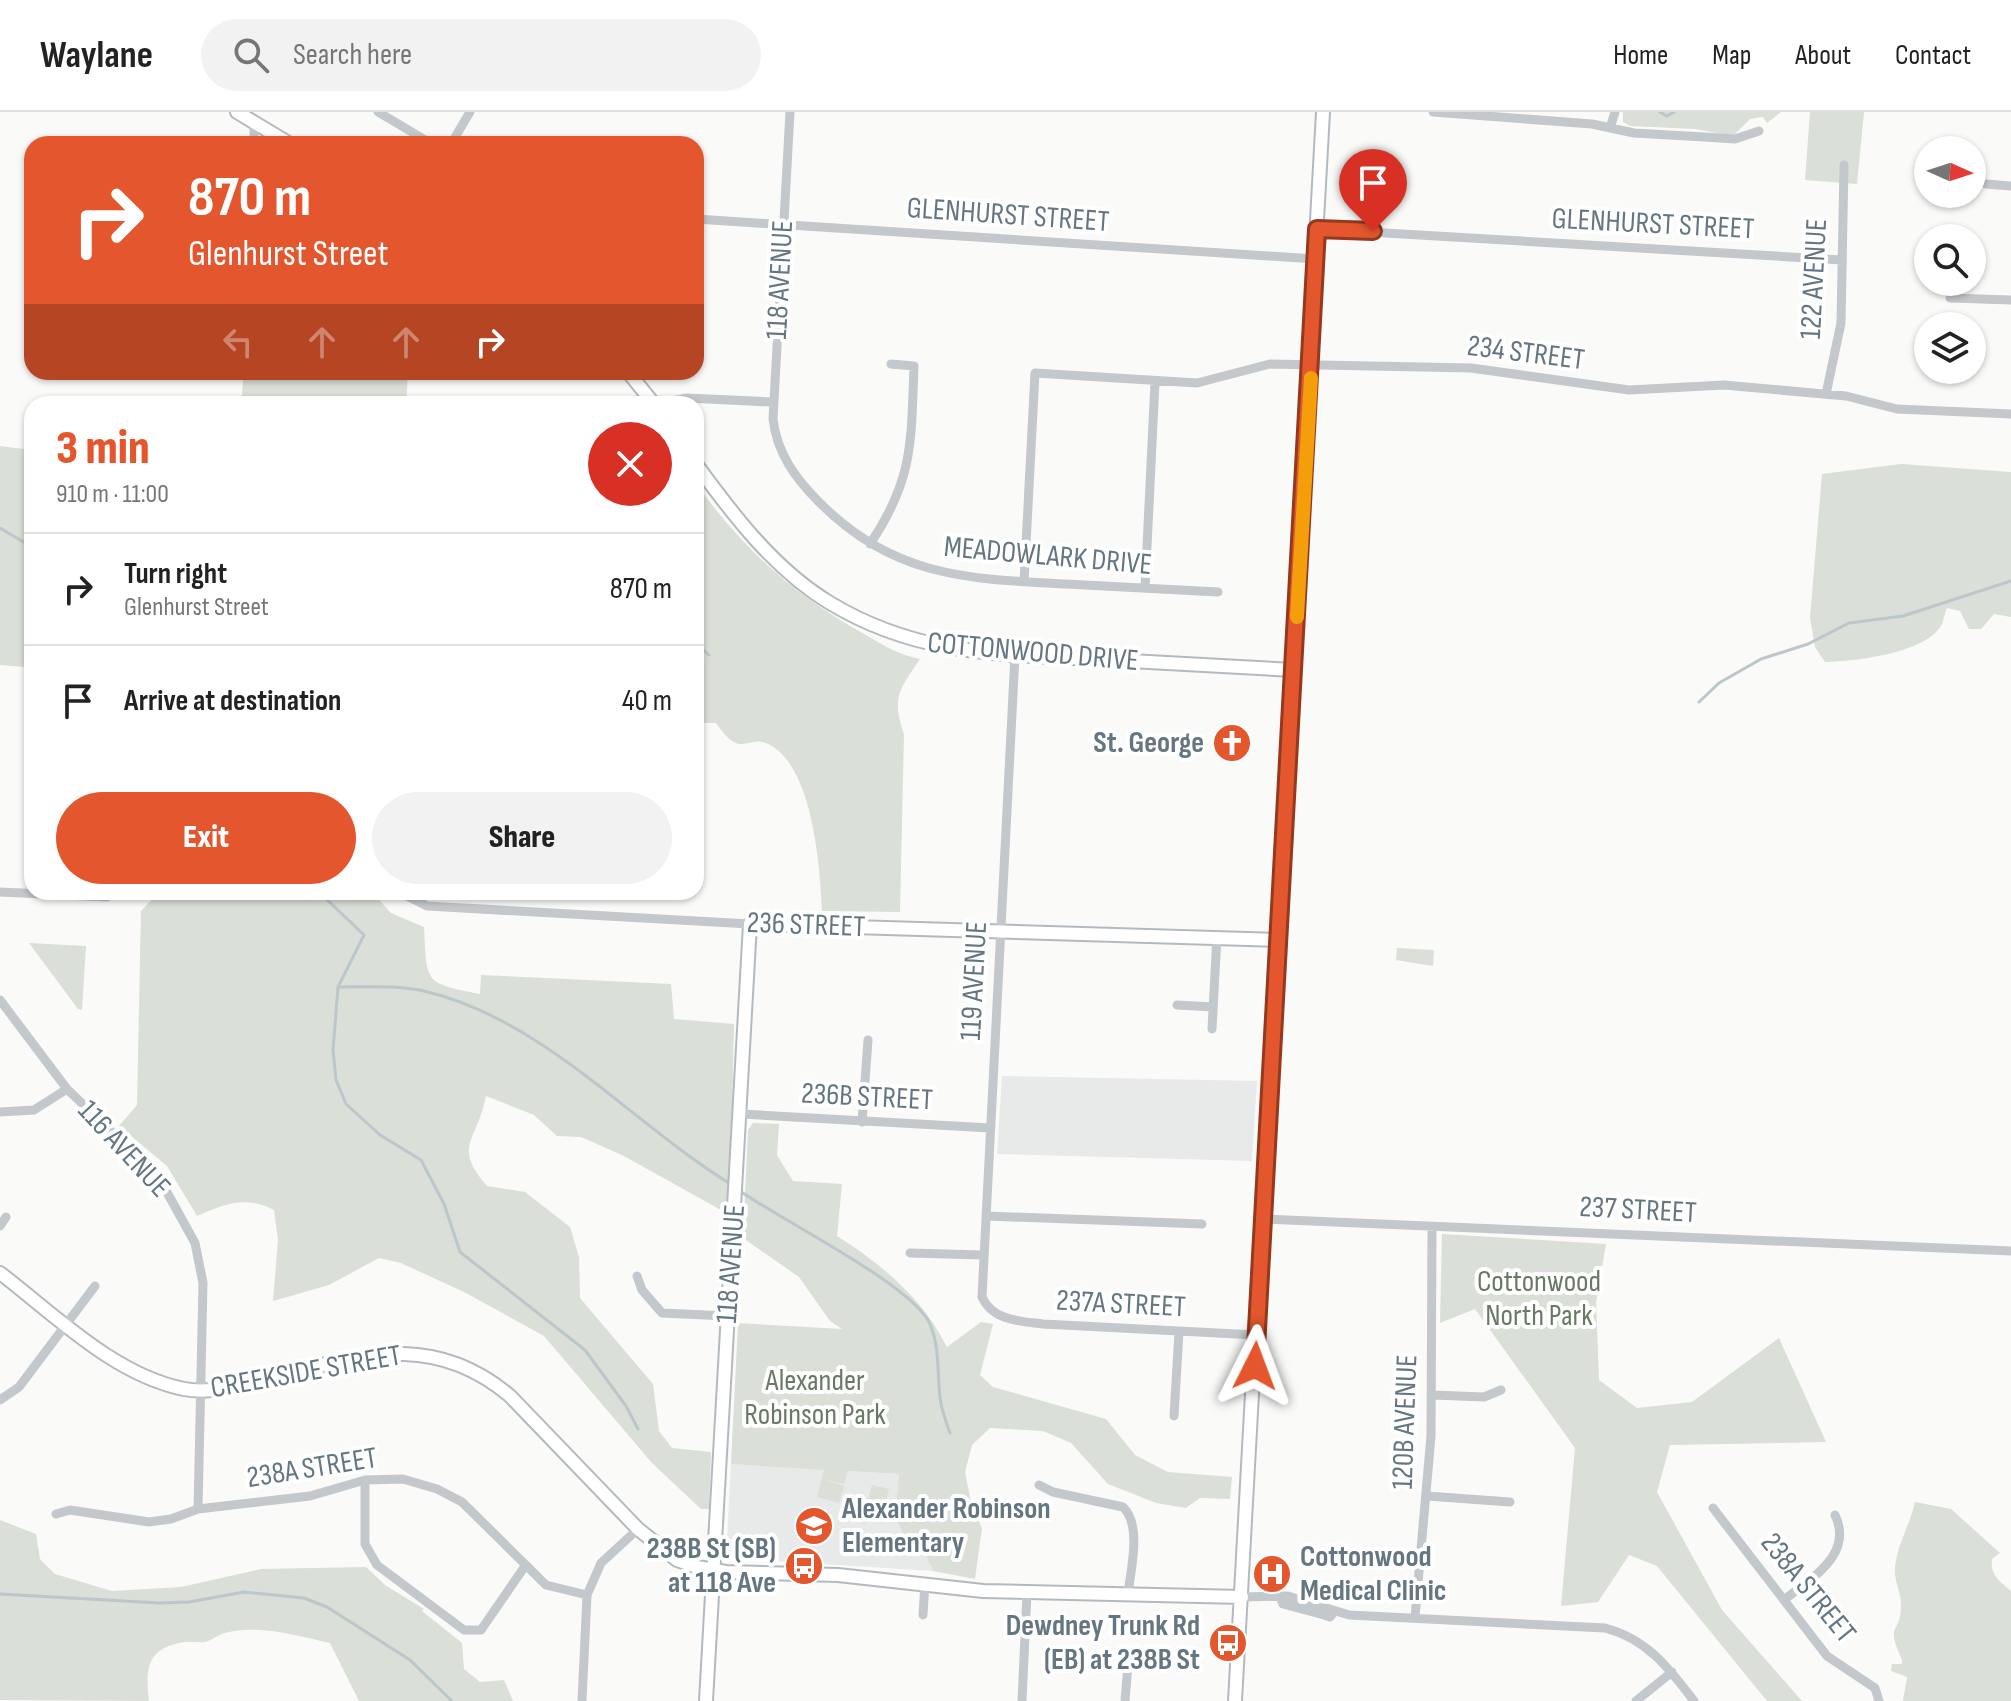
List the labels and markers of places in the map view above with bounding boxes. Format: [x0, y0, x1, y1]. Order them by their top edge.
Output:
pin [1339, 149, 1407, 231]
church icon: St. George [1211, 722, 1253, 764]
place label: St. George [1093, 725, 1204, 761]
place label: Alexander Robinson Elementary [841, 1491, 1051, 1561]
school or university icon: Alexander Robinson Elementary [793, 1505, 835, 1547]
place label: 238B St (SB) at 118 Ave [647, 1531, 776, 1601]
place label: Cottonwood Medical Clinic [1300, 1539, 1446, 1609]
bus stop icon: 238B St (SB) at 118 Ave [783, 1545, 825, 1587]
hospital icon: Cottonwood Medical Clinic [1251, 1553, 1293, 1595]
place label: Dewdney Trunk Rd (EB) at 238B St [1006, 1608, 1200, 1678]
bus stop icon: Dewdney Trunk Rd (EB) at 238B St [1207, 1622, 1249, 1664]

